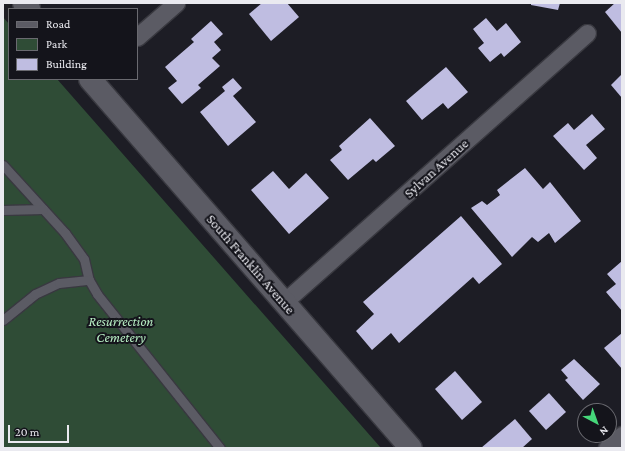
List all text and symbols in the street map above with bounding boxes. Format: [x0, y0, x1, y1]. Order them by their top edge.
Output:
legend [8, 8, 138, 80]
text: Road [46, 17, 70, 31]
text: Park [46, 37, 67, 51]
text: Building [46, 57, 87, 71]
street label: Sylvan Avenue [400, 135, 472, 201]
street label: South Franklin Avenue [203, 211, 299, 317]
park label: Resurrection Cemetery [89, 313, 153, 346]
north arrow [577, 403, 617, 443]
scale bar [10, 417, 71, 443]
text: N [597, 424, 611, 438]
text: 20 m [15, 425, 39, 439]

